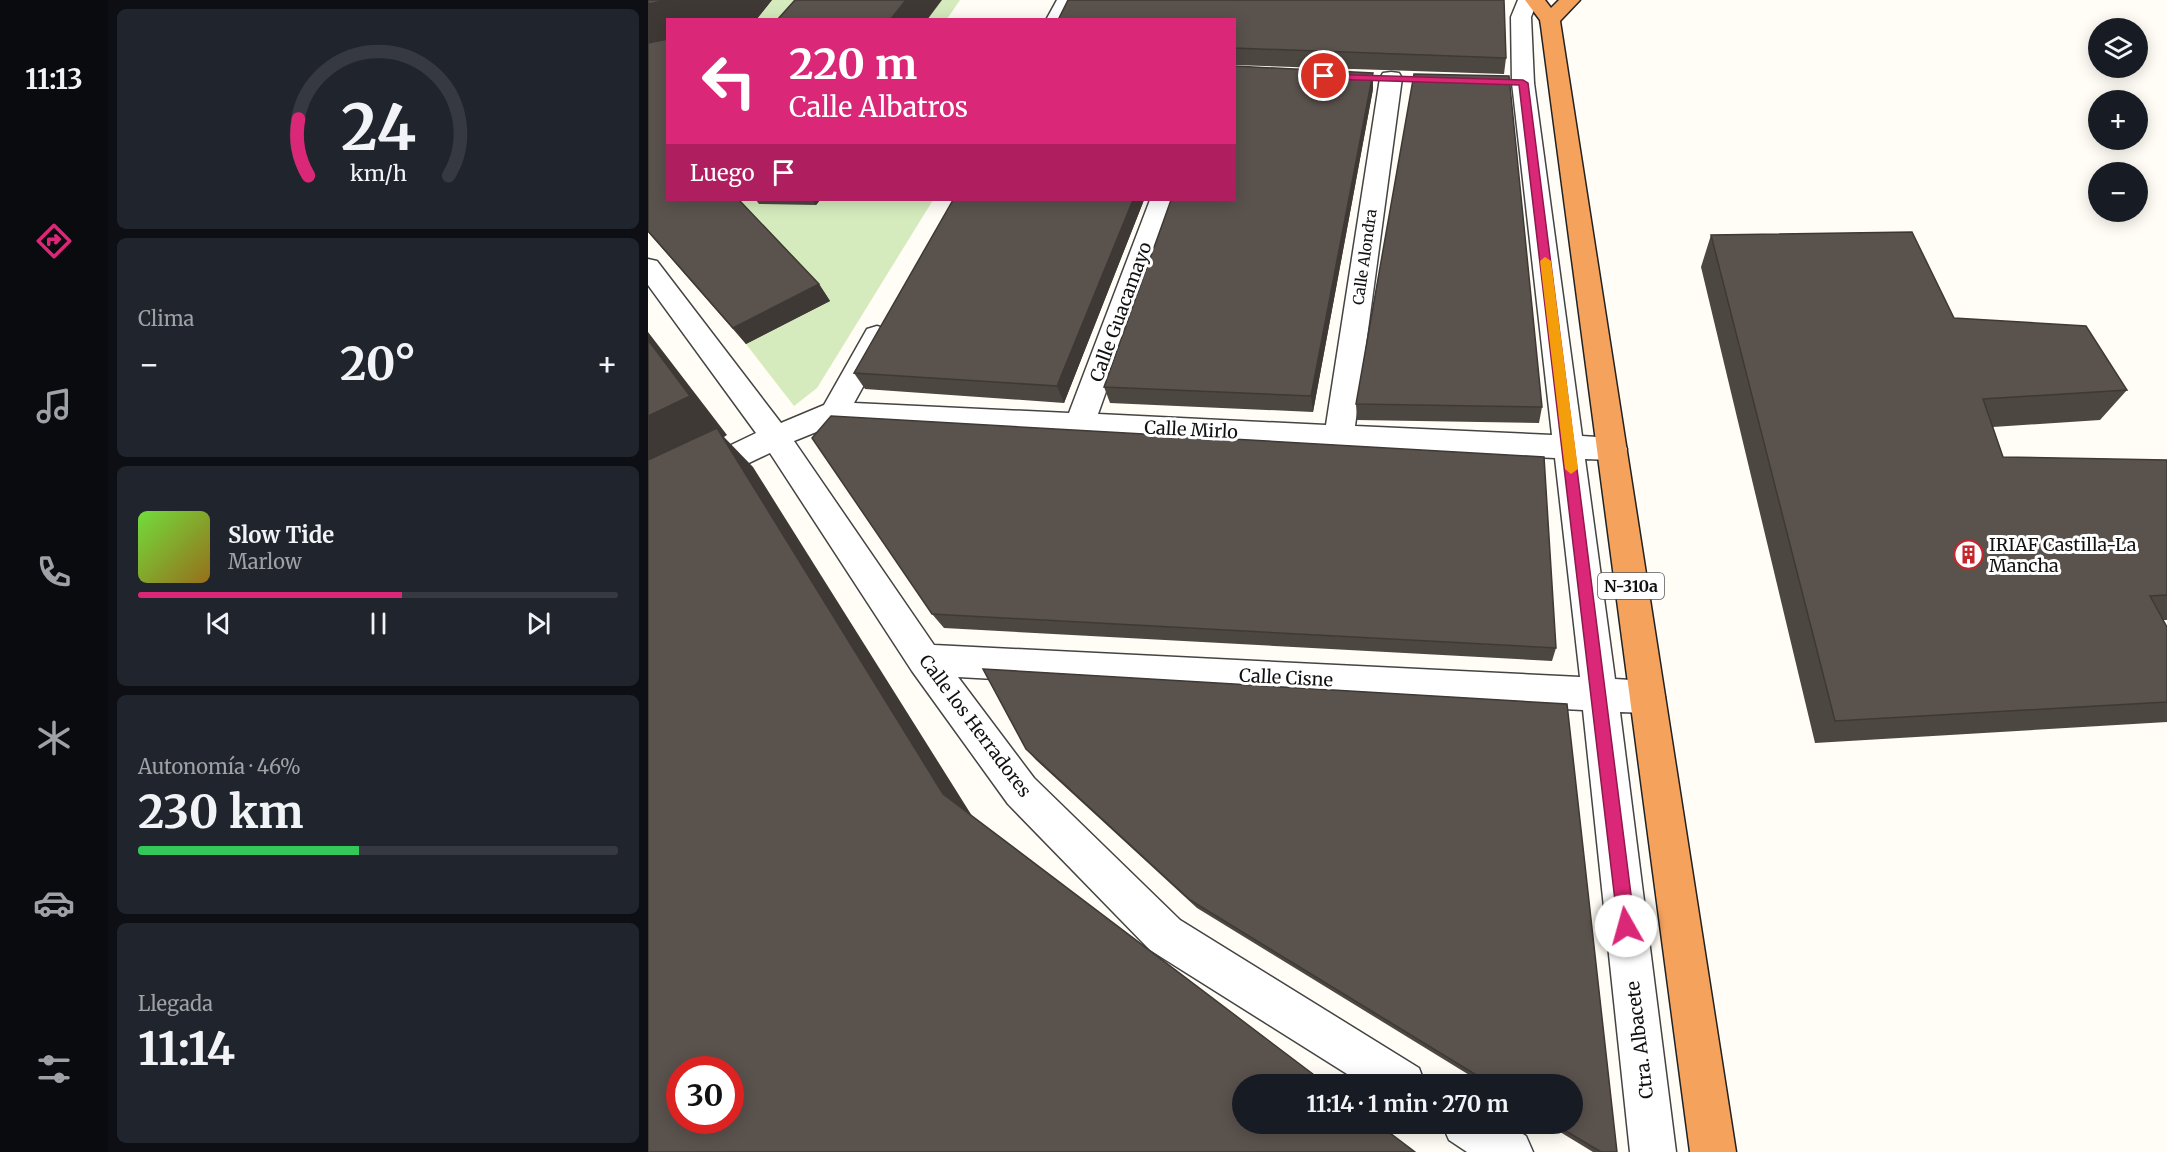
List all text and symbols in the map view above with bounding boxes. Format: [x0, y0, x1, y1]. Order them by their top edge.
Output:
map controls [2088, 18, 2148, 222]
button: layers [2088, 18, 2148, 78]
text: 220 m [789, 38, 917, 90]
icon: left [690, 42, 768, 120]
pin [1298, 50, 1349, 101]
icon: arrive [1307, 59, 1340, 92]
text: 11:13 [25, 62, 83, 96]
text: 24 [340, 89, 416, 167]
text: Calle Albatros [789, 90, 968, 124]
button: + [2088, 90, 2148, 150]
icon: arrive [767, 156, 800, 189]
text: Luego [690, 159, 755, 187]
text: km/h [350, 160, 406, 187]
button: − [2088, 162, 2148, 222]
street label: Calle Alondra [1348, 208, 1381, 306]
icon: directions [33, 220, 75, 262]
street label: Calle Guacamayo [1085, 239, 1156, 385]
text: Clima [138, 306, 194, 331]
text: 20° [340, 336, 416, 392]
text: − [138, 344, 160, 385]
text: + [596, 344, 618, 385]
icon: music [33, 385, 75, 427]
street label: Calle Mirlo [1144, 416, 1238, 443]
text: Slow Tide [228, 521, 334, 549]
place label: IRIAF Castilla-La Mancha [1989, 533, 2137, 577]
building icon: IRIAF Castilla-La Mancha [1952, 539, 1984, 571]
text: Marlow [228, 549, 302, 574]
icon: phone [33, 551, 75, 593]
road number: N-310a [1598, 573, 1664, 599]
icon: previous [202, 607, 235, 640]
icon: pause [362, 607, 395, 640]
icon: next [522, 607, 555, 640]
street label: Calle los Herradores [914, 650, 1037, 802]
street label: Calle Cisne [1239, 664, 1334, 691]
icon: climate [33, 717, 75, 759]
text: Autonomía · 46% [138, 754, 301, 779]
text: 230 km [138, 784, 304, 840]
icon: car [33, 882, 75, 924]
position arrow [1594, 894, 1658, 958]
street label: Ctra. Albacete [1621, 980, 1658, 1100]
text: Llegada [138, 991, 213, 1016]
text: 11:14 [138, 1021, 235, 1077]
icon: filters [33, 1048, 75, 1090]
speed limit sign: 30 [666, 1056, 744, 1134]
text: 11:14 · 1 min · 270 m [1306, 1090, 1509, 1118]

